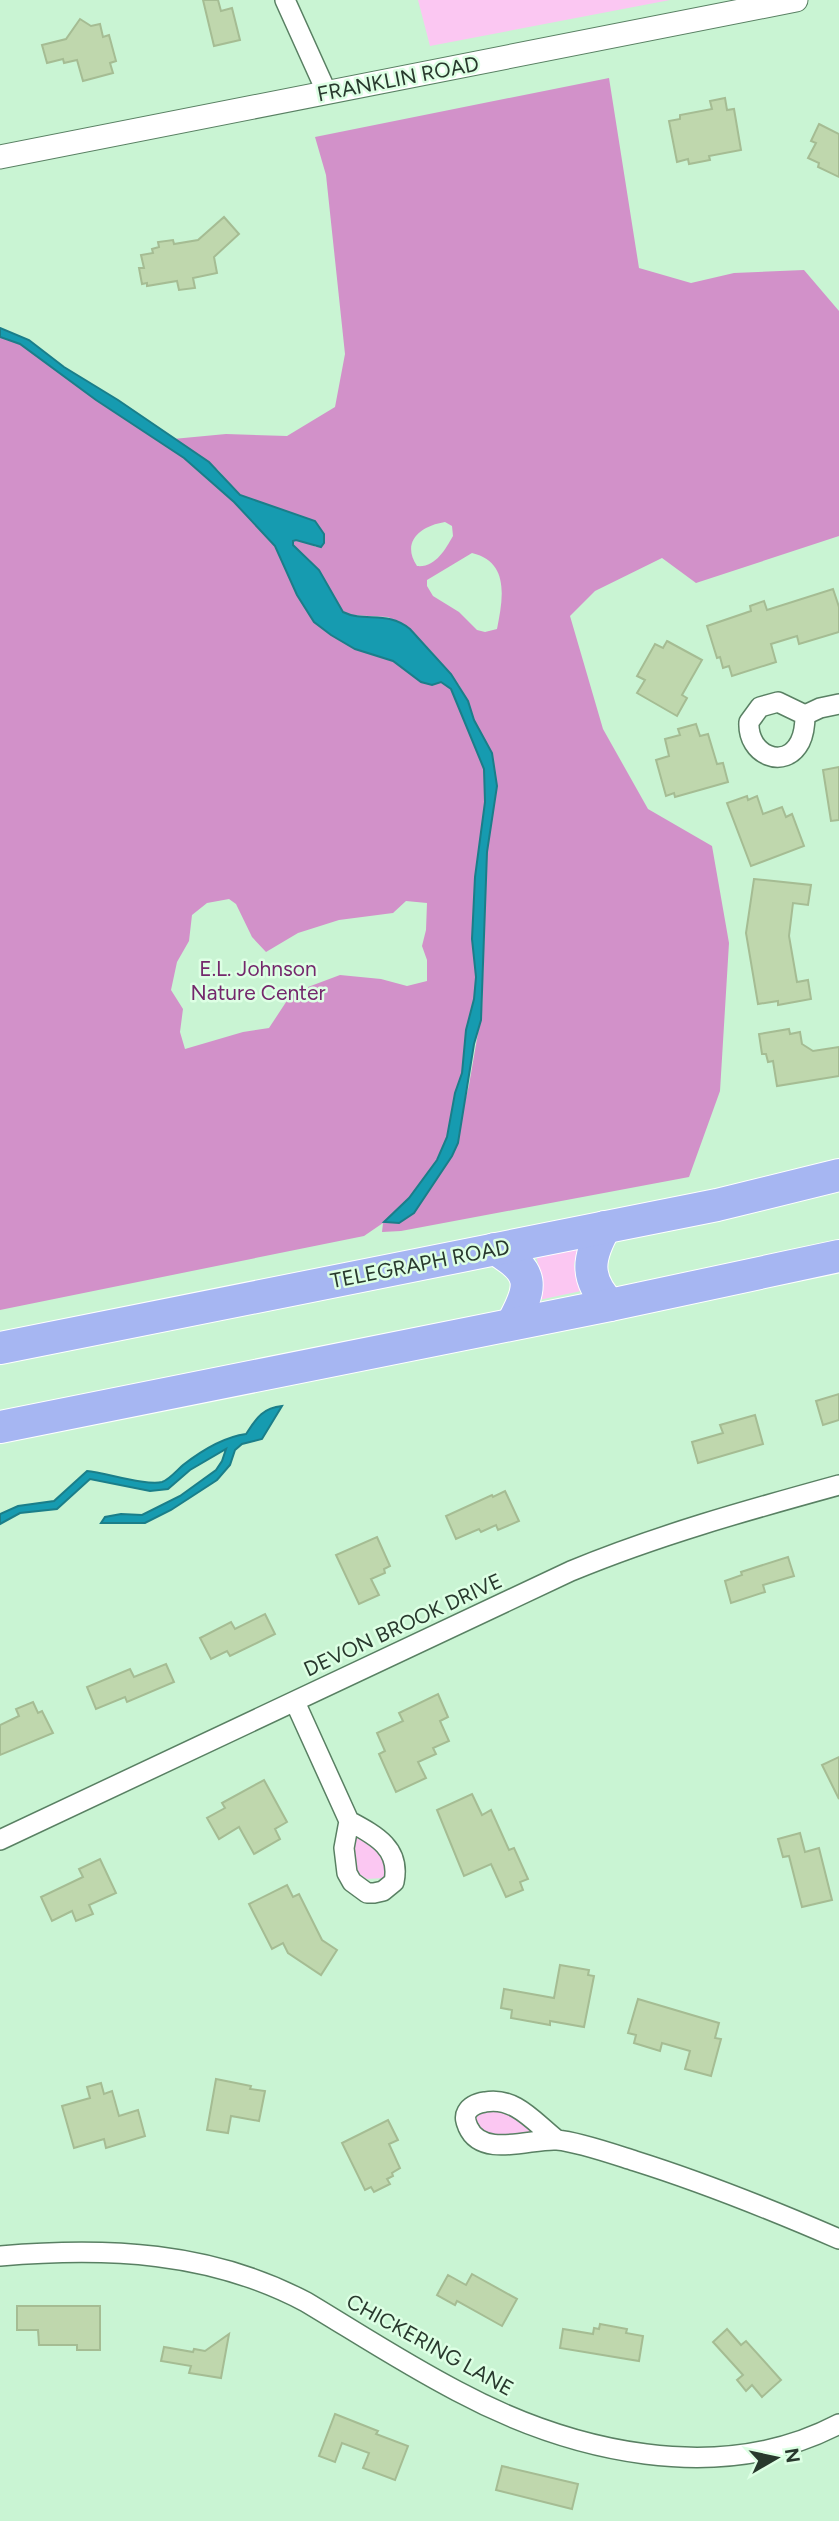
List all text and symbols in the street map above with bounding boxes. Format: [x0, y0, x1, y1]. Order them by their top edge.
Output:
street label: FRANKLIN ROAD [315, 51, 481, 106]
park label: E.L. Johnson Nature Center [190, 956, 326, 1005]
street label: TELEGRAPH ROAD [328, 1234, 512, 1293]
street label: DEVON BROOK DRIVE [300, 1568, 506, 1682]
street label: CHICKERING LANE [342, 2288, 518, 2401]
north arrow [741, 2423, 811, 2493]
text: N [780, 2446, 805, 2464]

